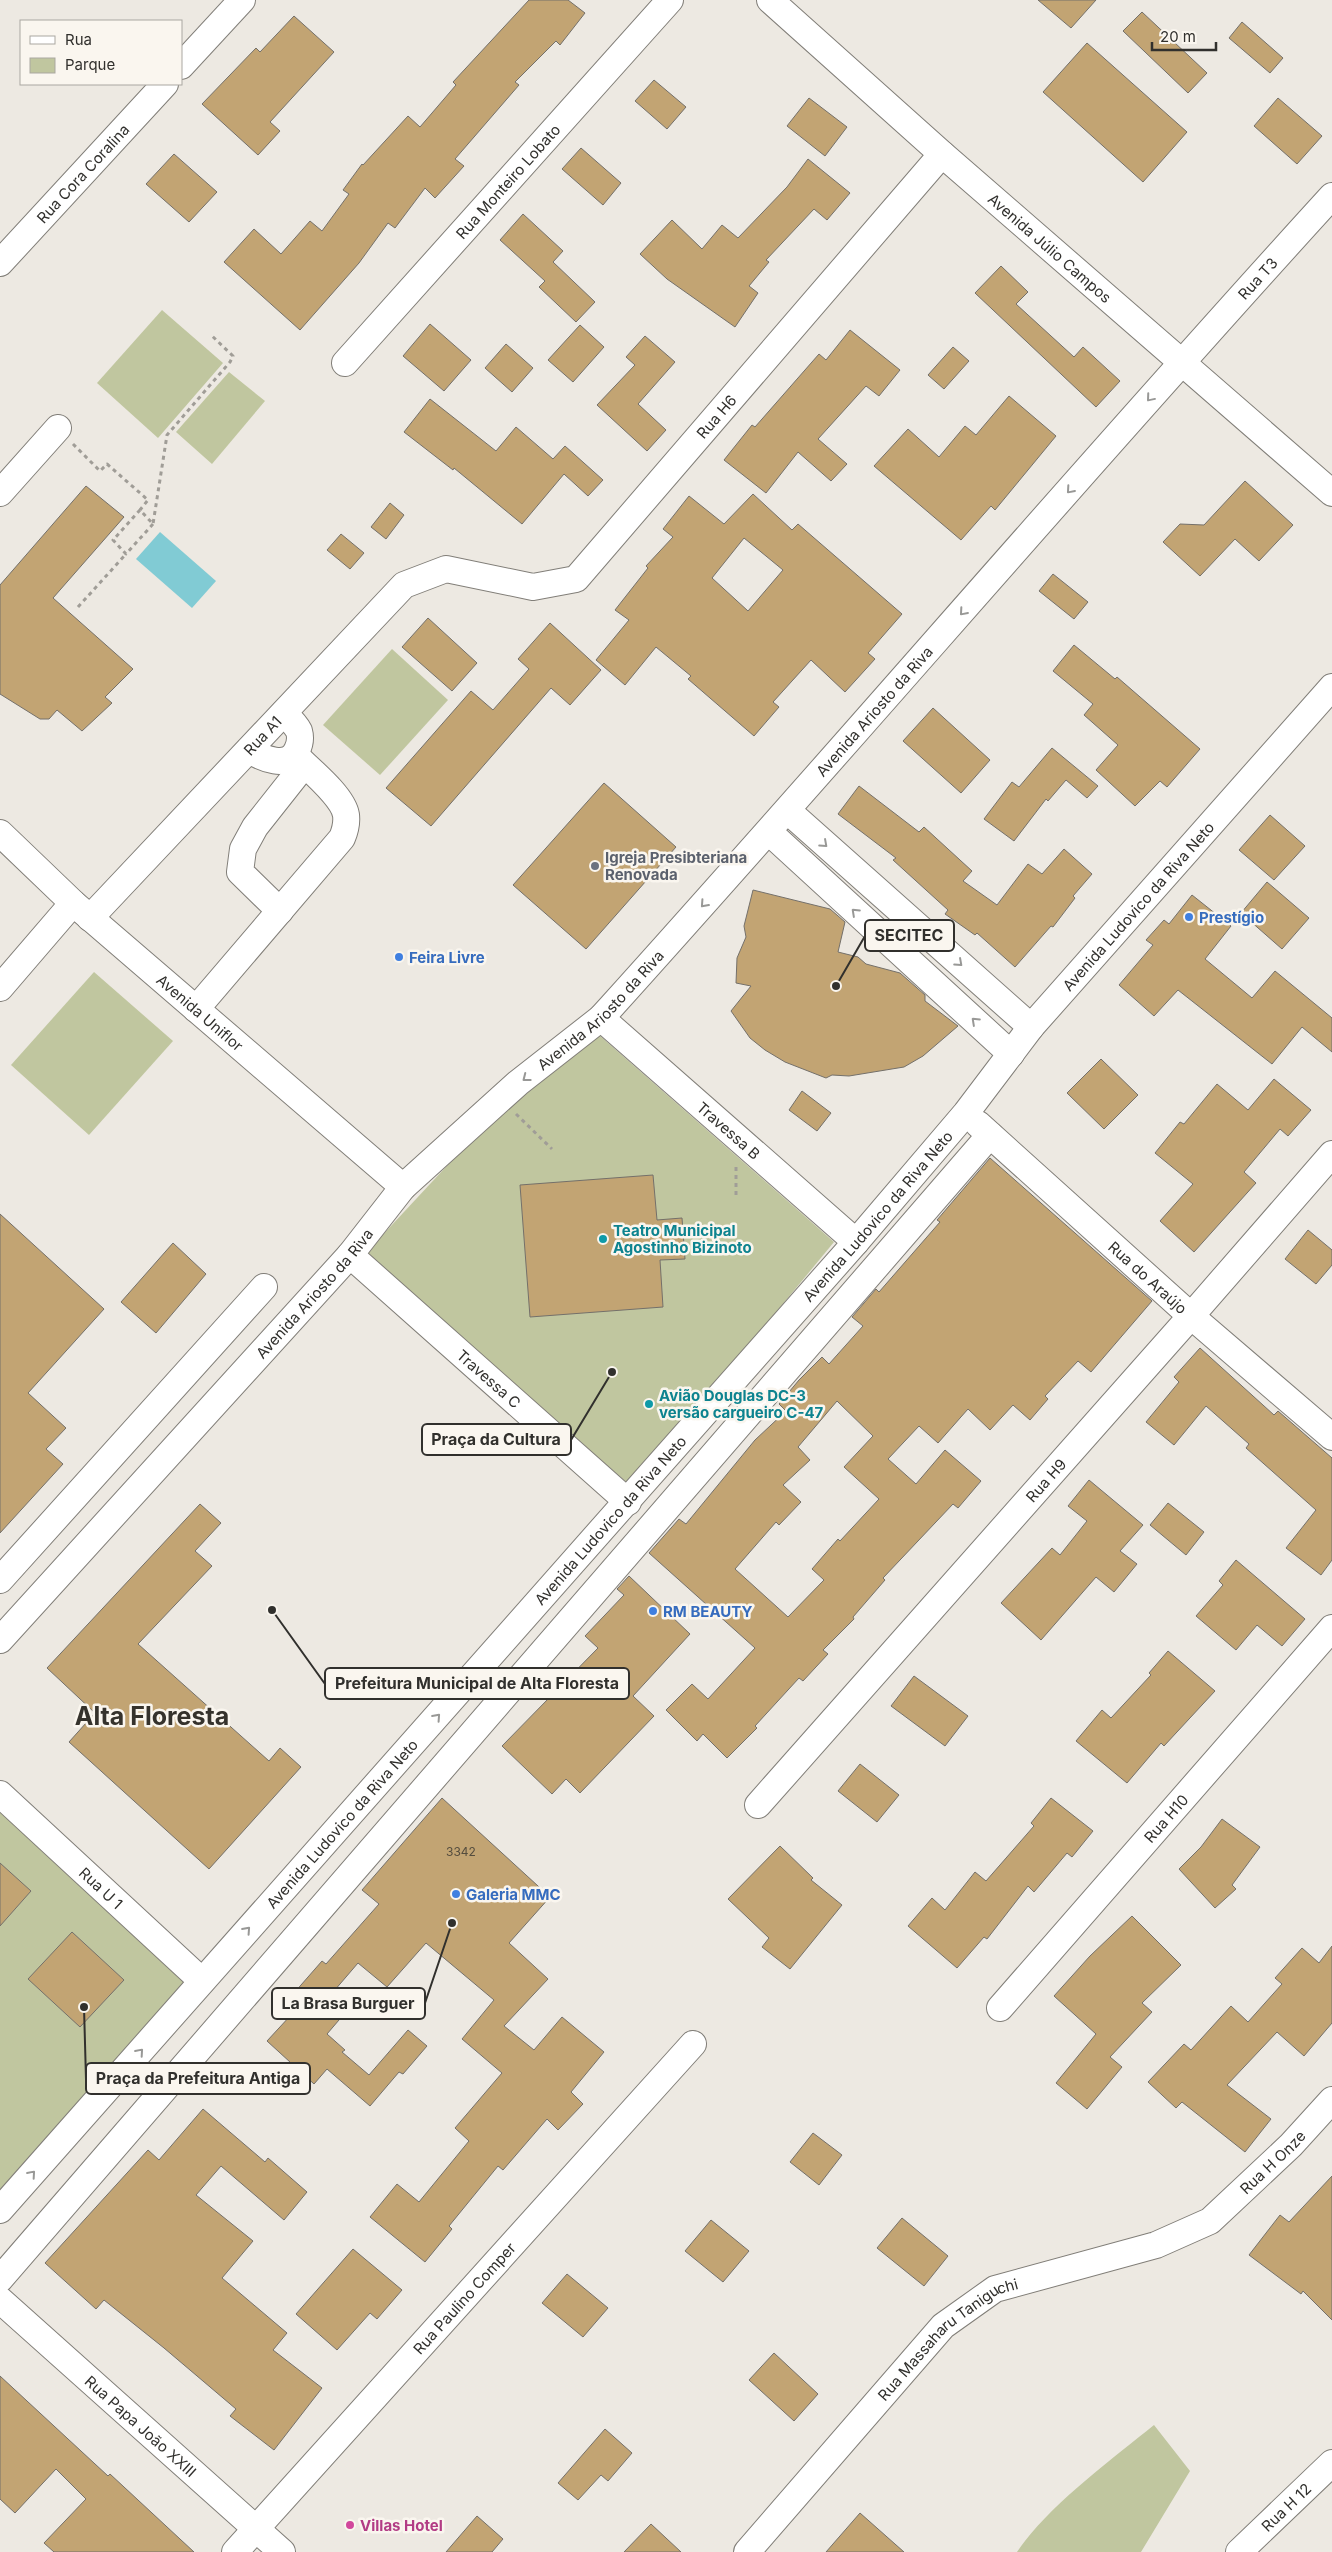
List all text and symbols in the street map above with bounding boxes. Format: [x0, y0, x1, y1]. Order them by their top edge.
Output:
legend [20, 20, 182, 85]
scale bar [1152, 20, 1216, 52]
text: 20 m [1160, 27, 1196, 46]
text: Rua [65, 30, 92, 49]
text: Parque [65, 55, 115, 74]
street label: Rua Cora Coralina [32, 120, 133, 227]
street label: Rua Monteiro Lobato [452, 120, 564, 242]
street label: Avenida Júlio Campos [984, 189, 1116, 307]
street label: Rua T3 [1234, 253, 1281, 303]
street label: Rua H6 [692, 390, 740, 442]
one-way arrow [1147, 392, 1156, 401]
one-way arrow [1068, 484, 1076, 493]
one-way arrow [960, 607, 969, 616]
street label: Avenida Ariosto da Riva [812, 642, 937, 780]
street label: Rua A1 [239, 712, 285, 759]
street label: Avenida Ludovico da Riva Neto [1058, 818, 1218, 995]
one-way arrow [819, 838, 828, 847]
place label: Igreja Presibteriana Renovada [605, 848, 747, 884]
marker: Igreja Presibteriana Renovada [589, 860, 601, 872]
one-way arrow [701, 898, 710, 907]
one-way arrow [852, 908, 861, 917]
place label: Prestígio [1199, 908, 1264, 927]
marker: Prestígio [1183, 911, 1195, 923]
callout: SECITEC [865, 920, 954, 951]
text: SECITEC [875, 925, 944, 945]
street label: Avenida Ariosto da Riva [533, 946, 667, 1074]
place label: Feira Livre [409, 948, 485, 967]
marker: Feira Livre [393, 951, 405, 963]
one-way arrow [953, 958, 962, 966]
street label: Avenida Uniflor [153, 970, 248, 1055]
one-way arrow [971, 1018, 980, 1027]
one-way arrow [523, 1072, 532, 1080]
street label: Travessa B [693, 1097, 764, 1163]
street label: Avenida Ludovico da Riva Neto [799, 1127, 956, 1305]
place label: Teatro Municipal Agostinho Bizinoto [613, 1221, 752, 1257]
street label: Avenida Ariosto da Riva [252, 1224, 377, 1362]
marker: Teatro Municipal Agostinho Bizinoto [597, 1233, 609, 1245]
street label: Rua do Araújo [1105, 1237, 1191, 1318]
street label: Travessa C [453, 1345, 525, 1412]
place label: Avião Douglas DC-3 versão cargueiro C-47 [659, 1386, 824, 1422]
marker: Avião Douglas DC-3 versão cargueiro C-47 [643, 1398, 655, 1410]
callout: Praça da Cultura [422, 1424, 571, 1455]
text: Praça da Cultura [431, 1429, 561, 1449]
street label: Avenida Ludovico da Riva Neto [530, 1431, 690, 1609]
street label: Rua H9 [1021, 1454, 1070, 1506]
place label: RM BEAUTY [663, 1602, 752, 1621]
marker: RM BEAUTY [647, 1605, 659, 1617]
callout: Prefeitura Municipal de Alta Floresta [325, 1668, 629, 1699]
text: Prefeitura Municipal de Alta Floresta [335, 1673, 619, 1693]
district label: Alta Floresta [75, 1701, 229, 1731]
one-way arrow [431, 1714, 440, 1723]
street label: Avenida Ludovico da Riva Neto [262, 1735, 422, 1912]
street label: Rua H10 [1140, 1790, 1192, 1846]
house number: 3342 [446, 1844, 476, 1859]
street label: Rua U 1 [75, 1863, 127, 1913]
place label: Galeria MMC [466, 1885, 561, 1904]
marker: Galeria MMC [450, 1888, 462, 1900]
one-way arrow [241, 1927, 250, 1936]
callout: La Brasa Burguer [272, 1988, 425, 2019]
text: La Brasa Burguer [281, 1993, 415, 2013]
one-way arrow [134, 2049, 143, 2058]
callout: Praça da Prefeitura Antiga [86, 2063, 310, 2094]
text: Praça da Prefeitura Antiga [96, 2068, 300, 2088]
street label: Rua H Onze [1236, 2126, 1309, 2198]
one-way arrow [26, 2170, 35, 2179]
street label: Rua Paulino Comper [409, 2238, 520, 2358]
street label: Rua Massaharu Taniguchi [873, 2274, 1020, 2404]
street label: Rua Papa João XXIII [81, 2371, 201, 2481]
street label: Rua H 12 [1257, 2479, 1315, 2535]
place label: Villas Hotel [360, 2516, 443, 2535]
marker: Villas Hotel [344, 2519, 356, 2531]

